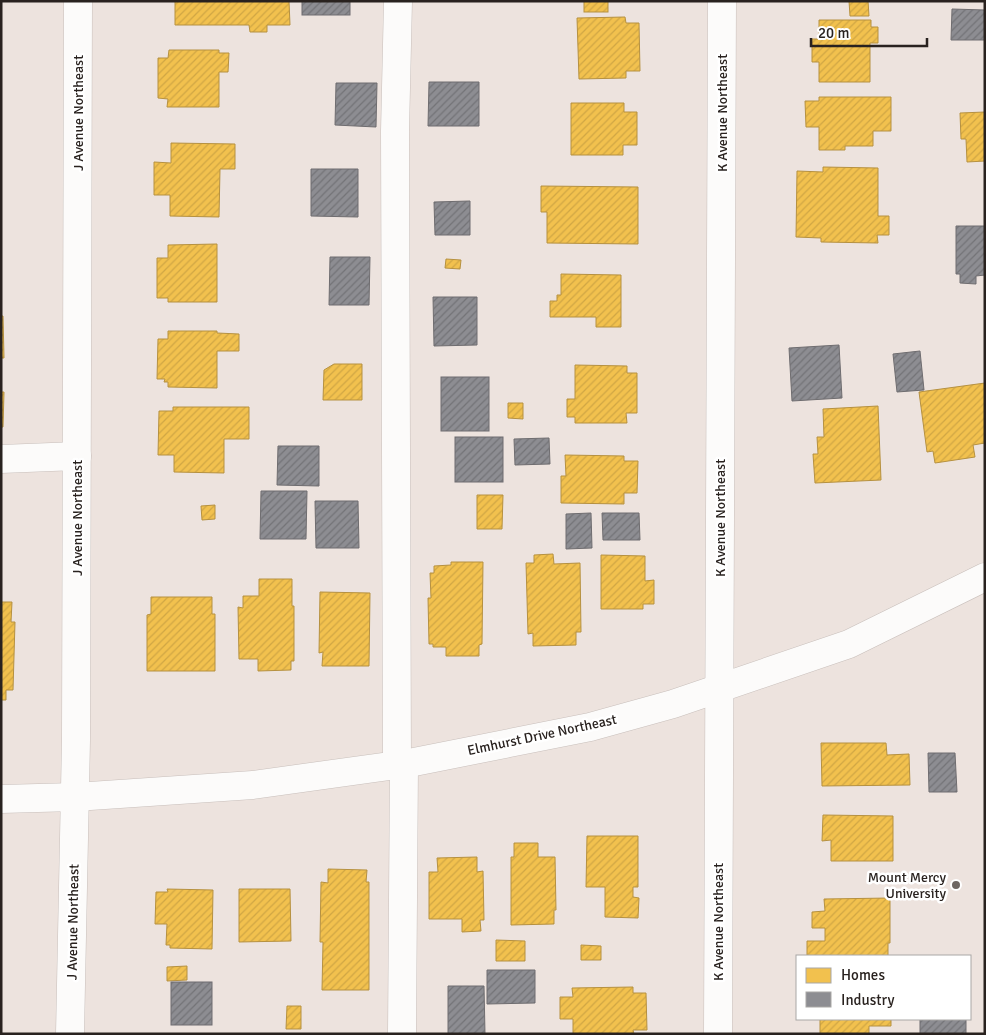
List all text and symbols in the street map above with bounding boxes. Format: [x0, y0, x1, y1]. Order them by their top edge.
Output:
scale bar [811, 15, 927, 47]
text: 20 m [818, 24, 849, 42]
street label: K Avenue Northeast [714, 54, 731, 172]
street label: J Avenue Northeast [70, 55, 87, 171]
street label: K Avenue Northeast [712, 459, 729, 577]
street label: J Avenue Northeast [69, 460, 86, 576]
street label: Elmhurst Drive Northeast [466, 711, 618, 759]
street label: K Avenue Northeast [710, 863, 727, 981]
street label: J Avenue Northeast [63, 864, 83, 980]
place label: Mount Mercy University [868, 869, 946, 902]
marker: Mount Mercy University [950, 879, 962, 891]
legend [796, 955, 971, 1020]
text: Homes [841, 966, 885, 984]
text: Industry [841, 991, 894, 1009]

